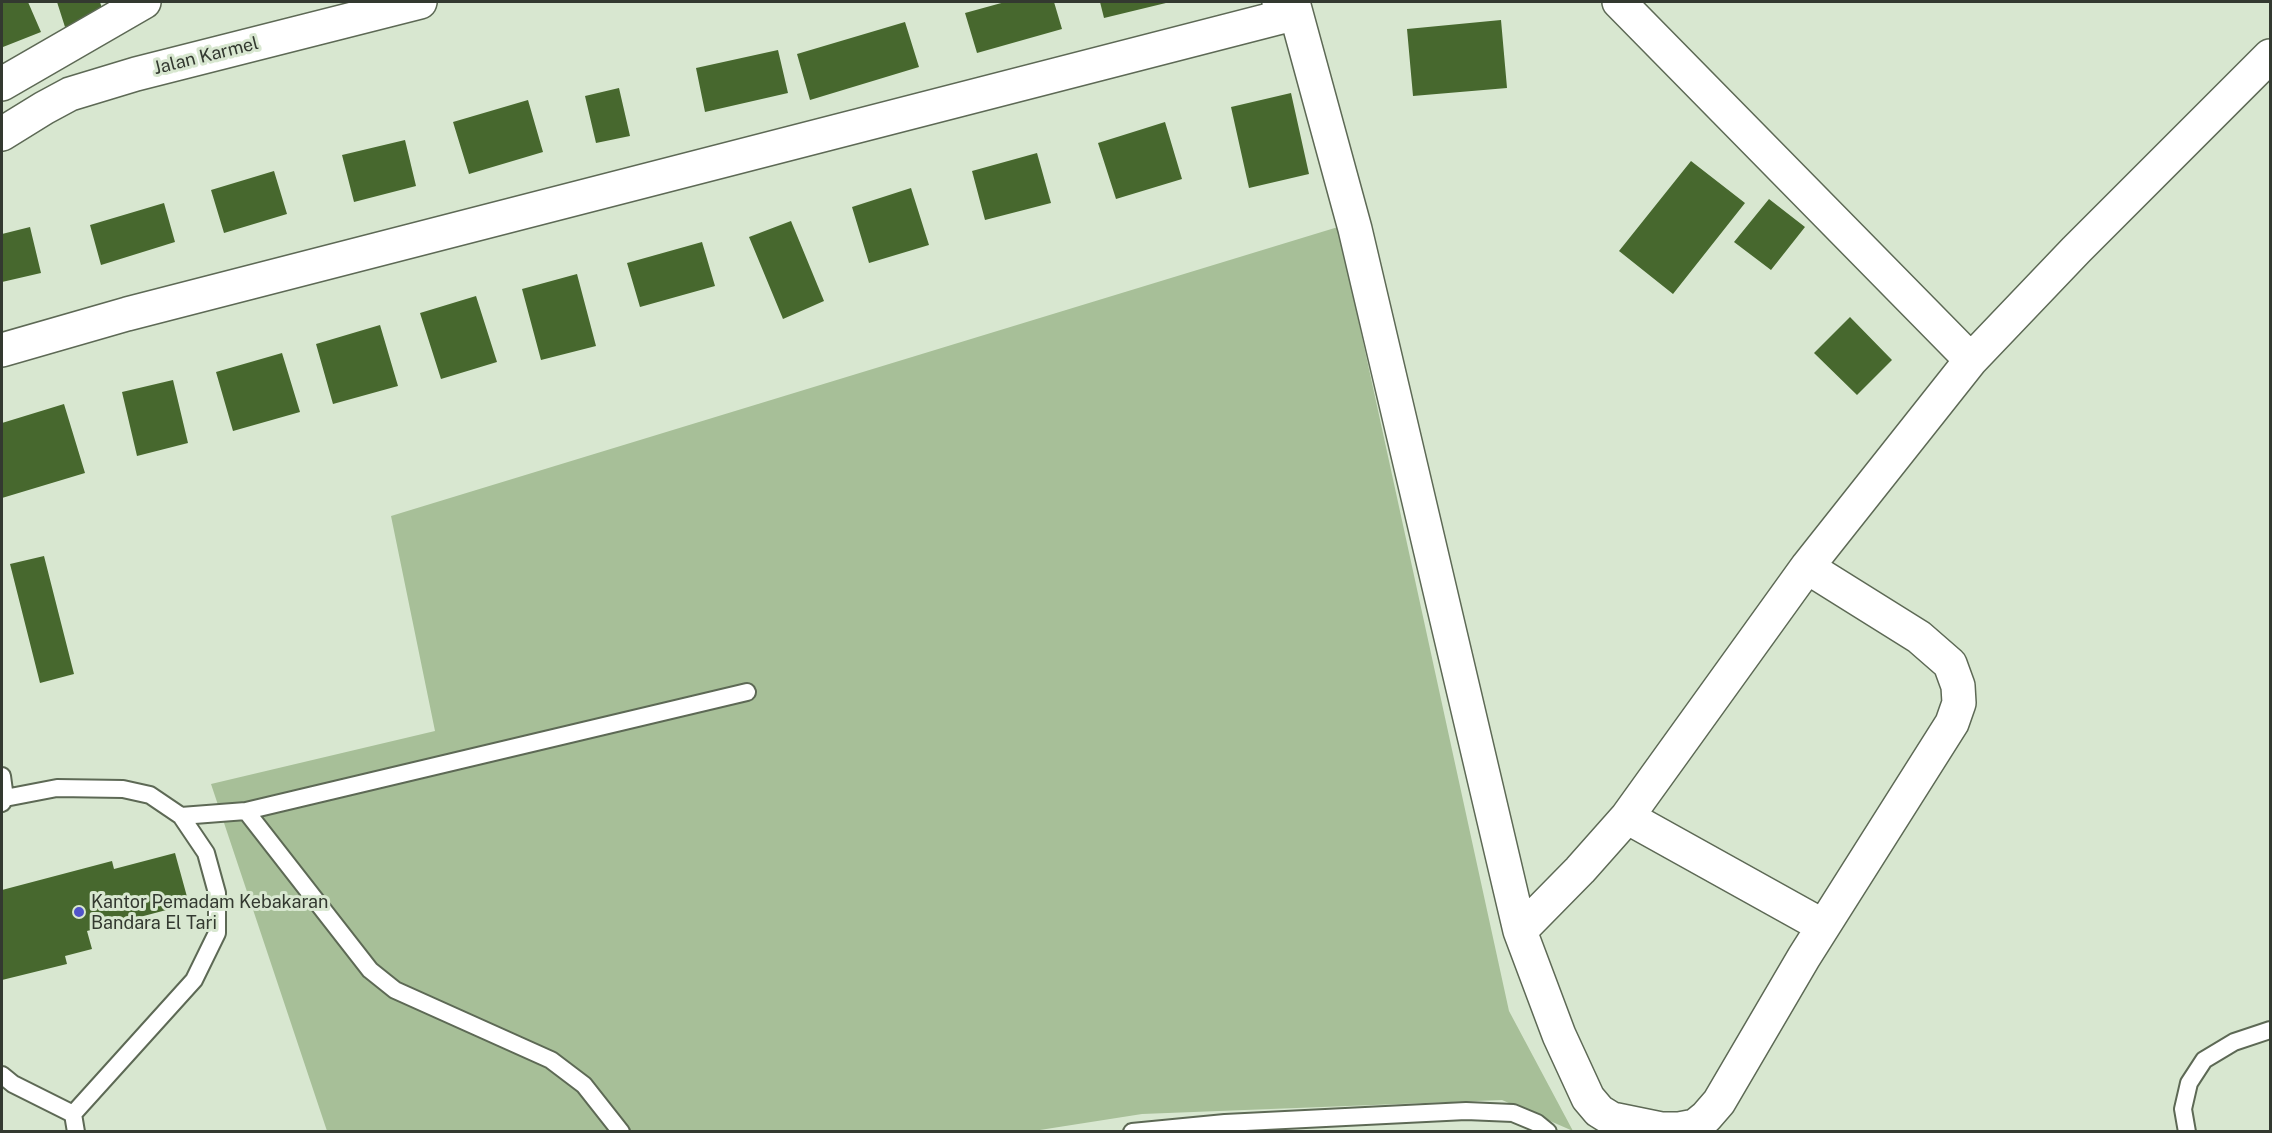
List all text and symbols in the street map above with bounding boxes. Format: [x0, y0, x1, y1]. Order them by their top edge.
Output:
street label: Jalan Karmel [151, 33, 261, 79]
place label: Kantor Pemadam Kebakaran Bandara El Tari [91, 891, 328, 934]
marker: Kantor Pemadam Kebakaran Bandara El Tari [72, 905, 86, 919]

